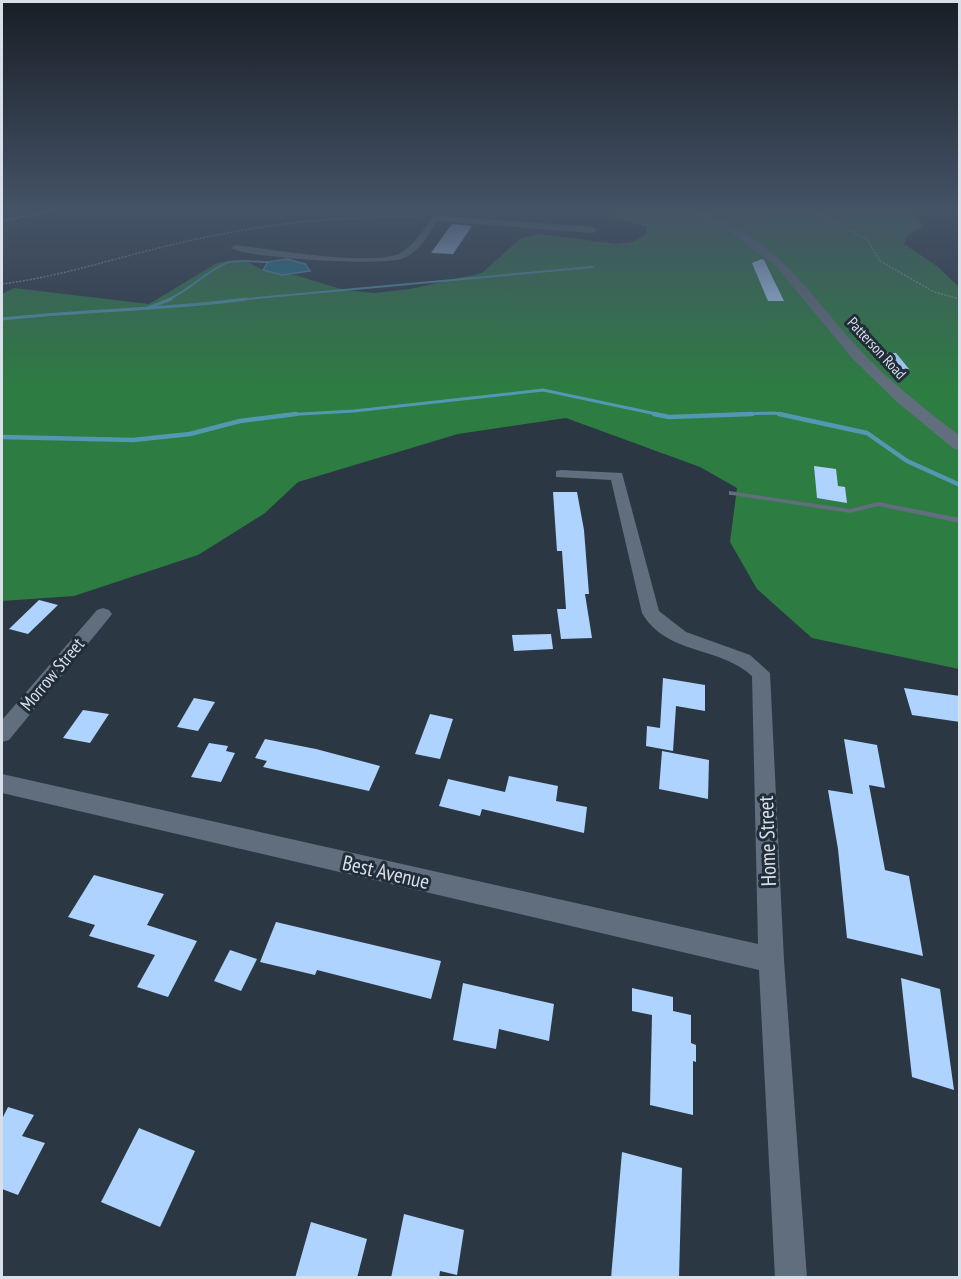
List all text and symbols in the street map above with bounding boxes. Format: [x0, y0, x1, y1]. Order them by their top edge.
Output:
street label: Patterson Road [844, 313, 910, 383]
street label: Morrow Street [15, 633, 89, 715]
street label: Home Street [752, 795, 782, 887]
street label: Best Avenue [340, 849, 432, 895]

